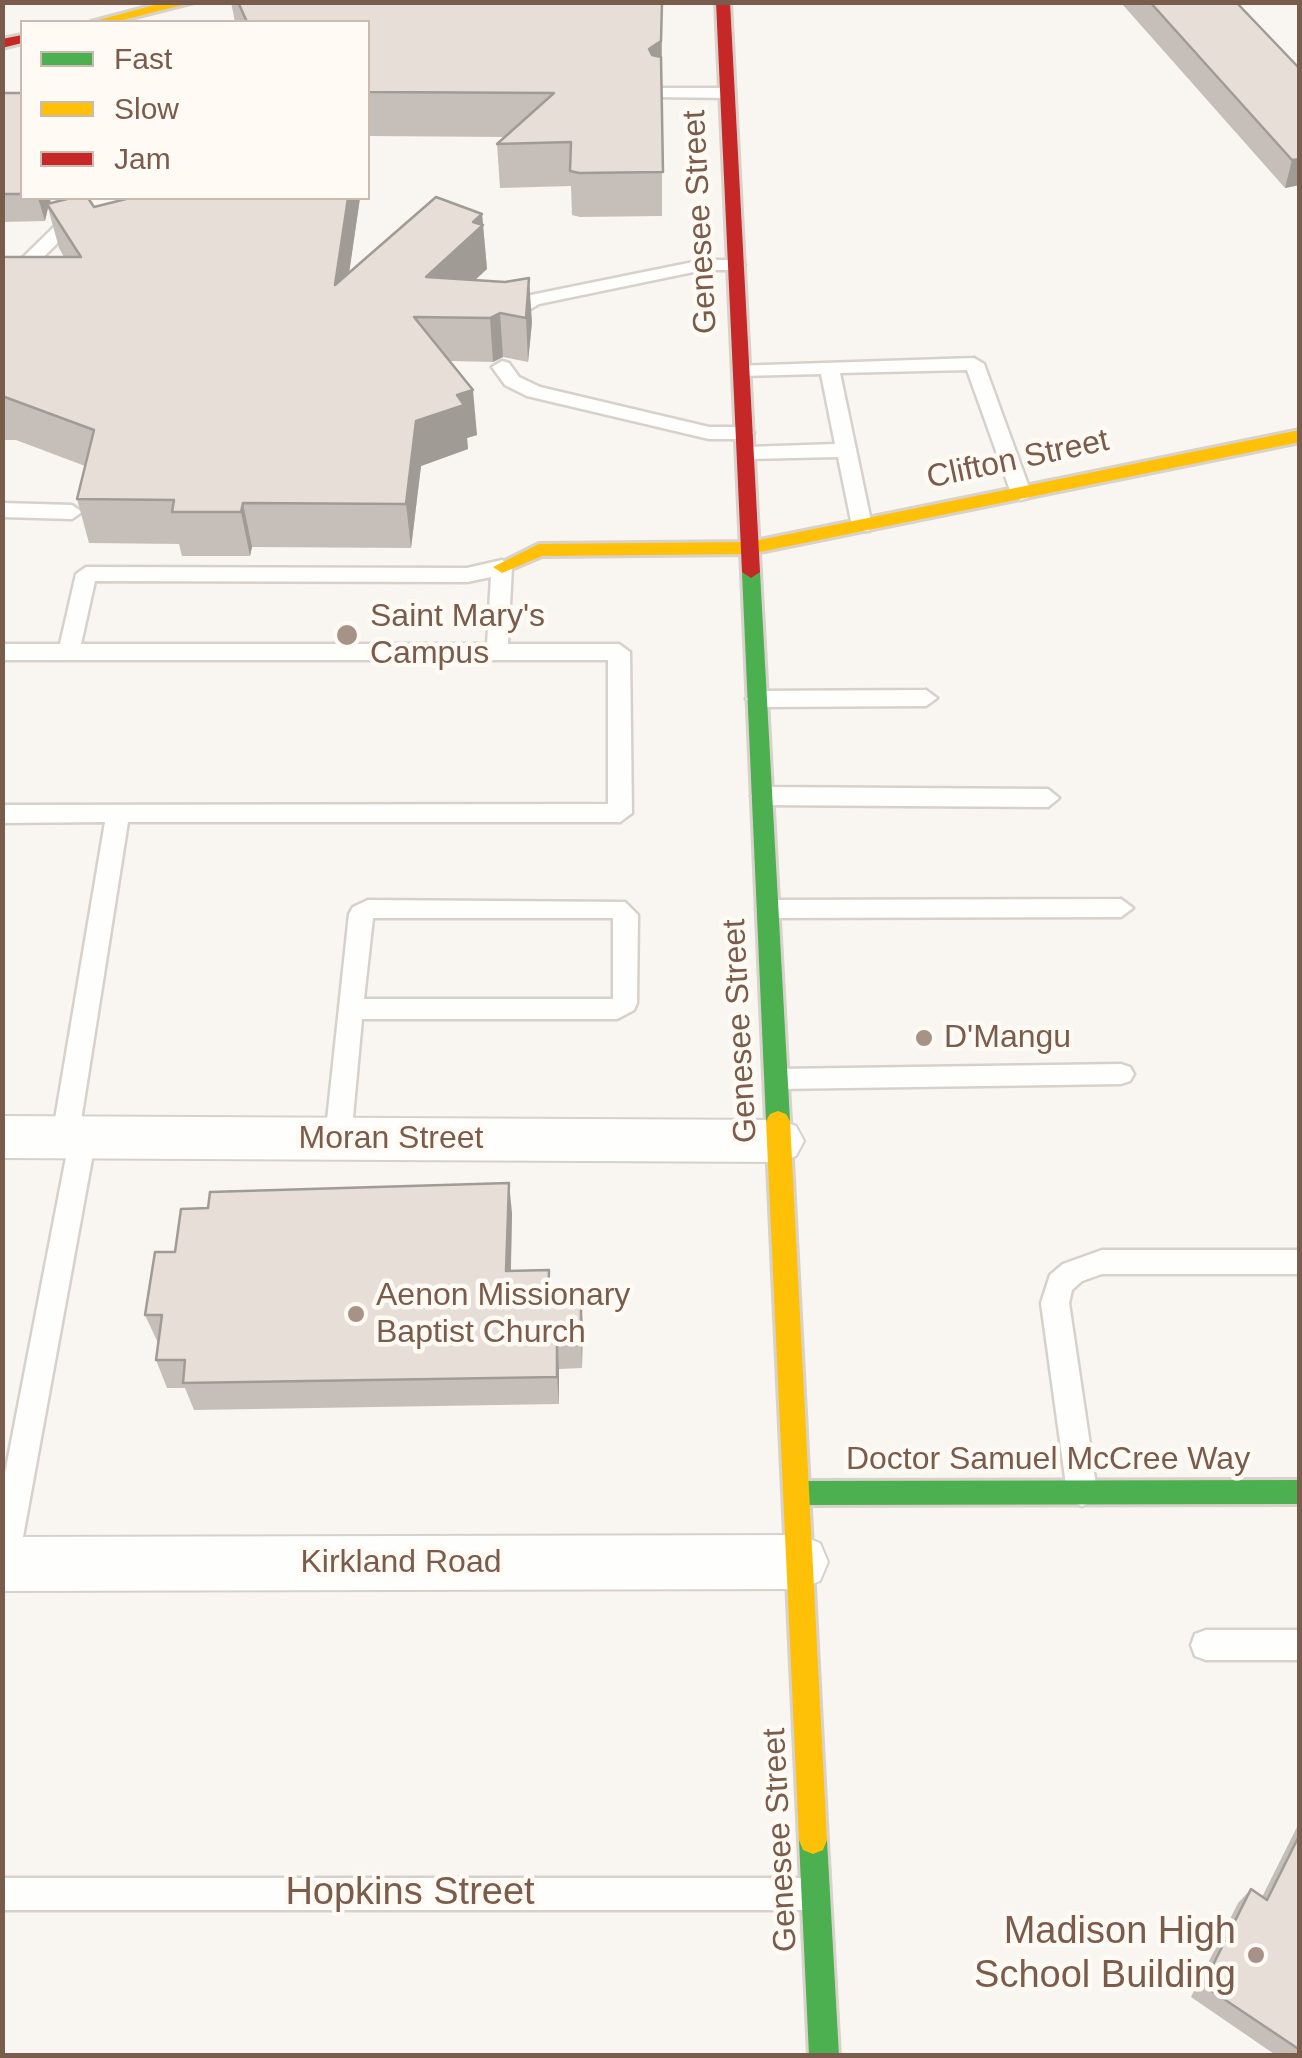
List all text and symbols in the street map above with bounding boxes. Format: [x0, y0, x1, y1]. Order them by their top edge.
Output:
legend [20, 20, 370, 200]
text: Fast [114, 42, 172, 75]
text: Slow [114, 92, 179, 125]
street label: Genesee Street [676, 109, 726, 335]
text: Jam [114, 142, 171, 175]
street label: Clifton Street [924, 422, 1112, 498]
place label: Saint Mary's Campus [370, 598, 545, 673]
marker: Saint Mary's Campus [334, 622, 360, 648]
street label: Genesee Street [716, 918, 766, 1144]
place label: D'Mangu [944, 1019, 1071, 1057]
marker: D'Mangu [913, 1027, 935, 1049]
street label: Moran Street [299, 1120, 483, 1158]
place label: Aenon Missionary Baptist Church [376, 1277, 630, 1352]
marker: Aenon Missionary Baptist Church [345, 1303, 367, 1325]
street label: Doctor Samuel McCree Way [846, 1441, 1250, 1479]
street label: Kirkland Road [300, 1544, 502, 1582]
street label: Genesee Street [756, 1727, 806, 1953]
street label: Hopkins Street [285, 1871, 535, 1917]
place label: Madison High School Building [974, 1910, 1236, 2000]
marker: Madison High School Building [1245, 1944, 1267, 1966]

